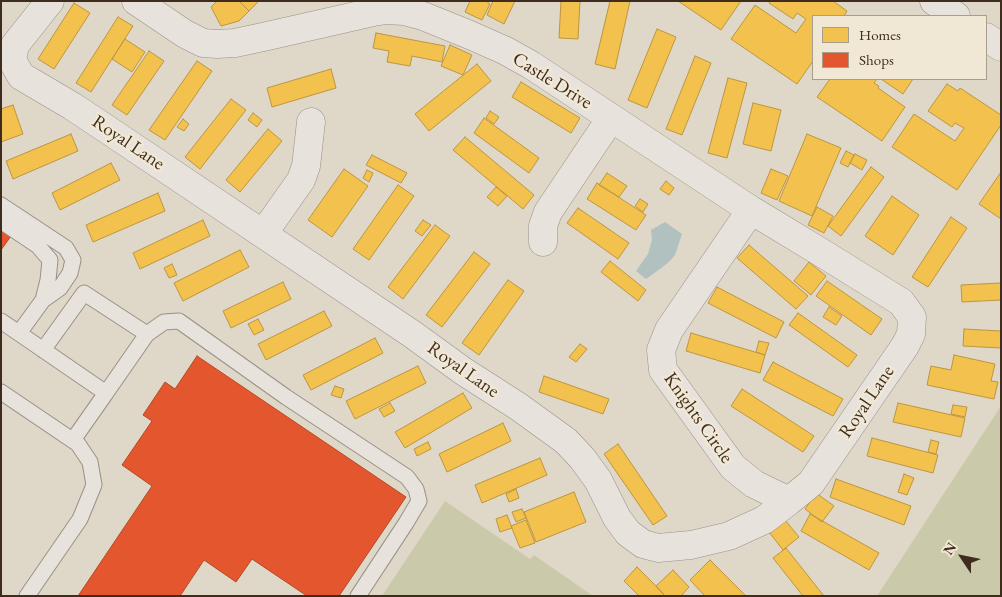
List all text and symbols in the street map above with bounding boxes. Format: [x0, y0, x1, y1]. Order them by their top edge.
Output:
legend [812, 15, 987, 80]
text: Homes [859, 25, 901, 44]
street label: Castle Drive [508, 48, 596, 114]
text: Shops [859, 50, 894, 69]
street label: Royal Lane [87, 110, 169, 176]
street label: Royal Lane [423, 337, 503, 403]
street label: Royal Lane [834, 361, 900, 443]
street label: Knights Circle [658, 368, 738, 468]
north arrow [937, 532, 987, 582]
text: N [939, 539, 960, 558]

